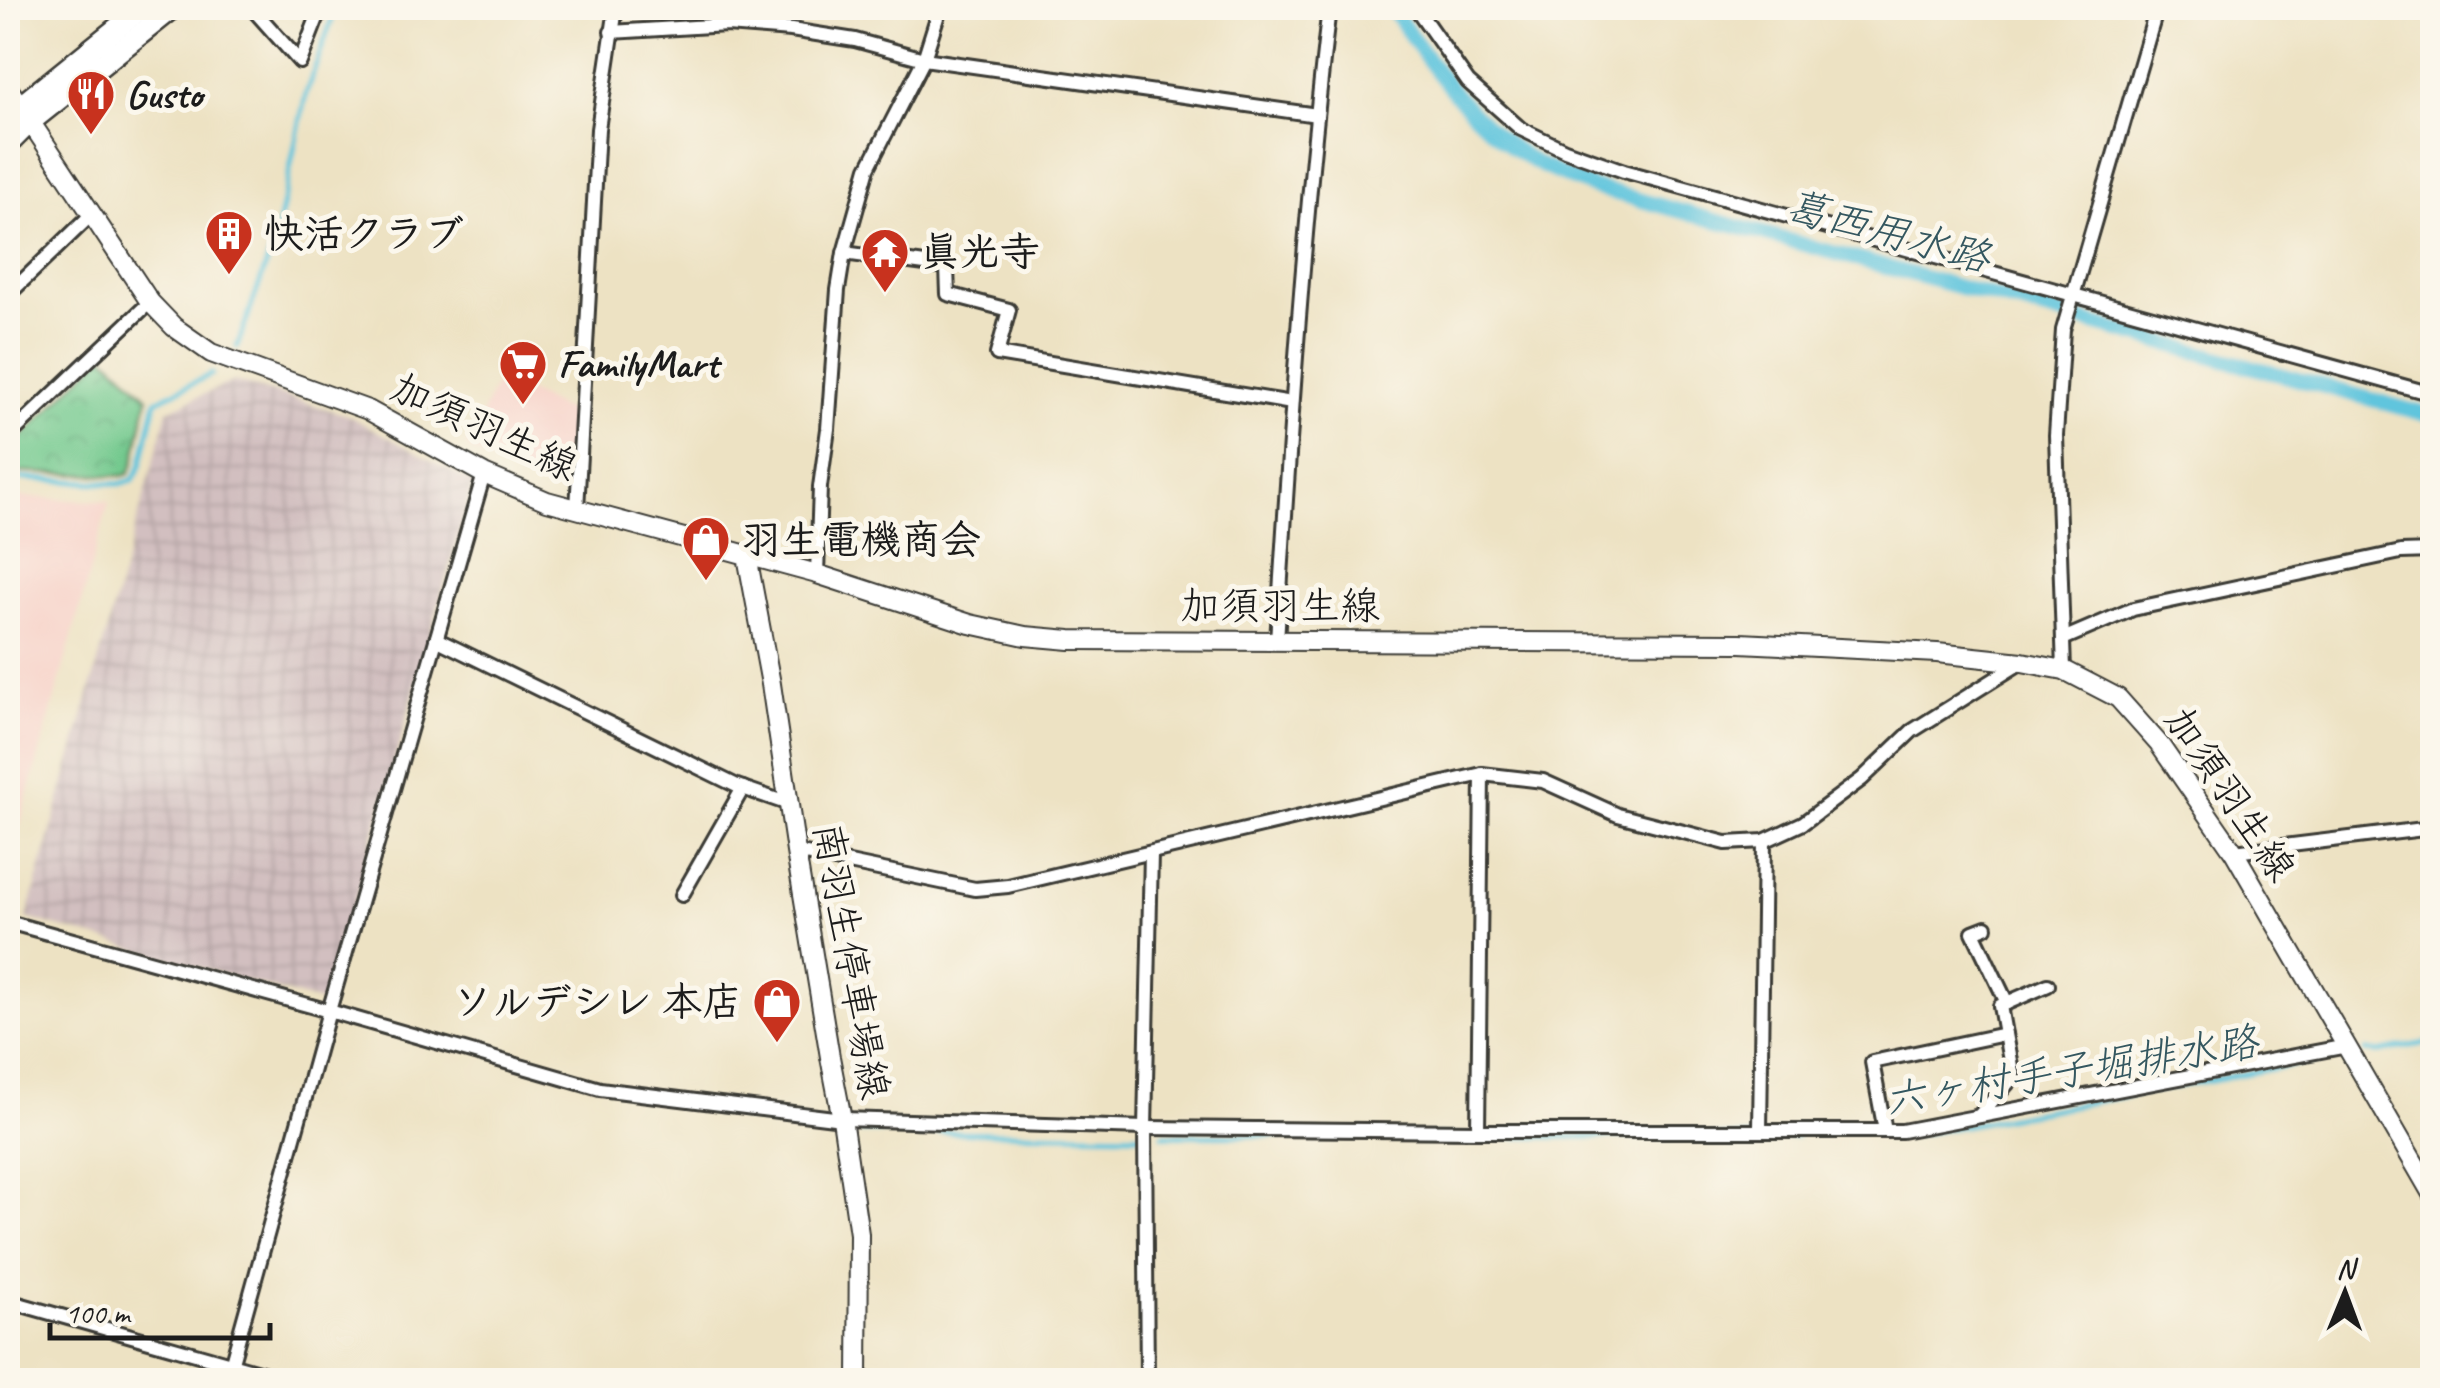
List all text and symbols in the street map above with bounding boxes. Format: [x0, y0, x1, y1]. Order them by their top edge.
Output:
restaurant icon: Gusto [65, 68, 117, 136]
place label: Gusto [126, 69, 206, 119]
water label: 葛西用水路 [1780, 179, 1998, 285]
building icon: 快活クラブ [203, 208, 255, 276]
place label: 快活クラブ [264, 209, 464, 259]
temple icon: 眞光寺 [859, 226, 911, 294]
place label: 眞光寺 [920, 227, 1040, 277]
supermarket icon: FamilyMart [497, 338, 549, 406]
place label: FamilyMart [558, 339, 723, 389]
street label: 加須羽生線 [383, 362, 585, 492]
shop icon: 羽生電機商会 [680, 514, 732, 582]
place label: 羽生電機商会 [741, 515, 981, 565]
street label: 加須羽生線 [1180, 581, 1380, 631]
street label: 加須羽生線 [2153, 697, 2307, 891]
street label: 南羽生停車場線 [802, 819, 900, 1103]
shop icon: ソルデシレ 本店 [751, 976, 803, 1044]
place label: ソルデシレ 本店 [452, 977, 742, 1027]
water label: 六ヶ村手子堀排水路 [1880, 1015, 2264, 1127]
north arrow [2295, 1243, 2395, 1343]
text: N [2336, 1251, 2359, 1286]
scale bar [50, 1278, 270, 1340]
text: 100 m [65, 1294, 132, 1332]

